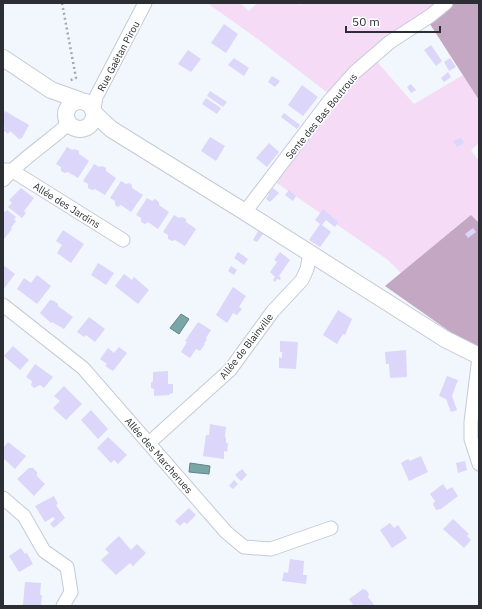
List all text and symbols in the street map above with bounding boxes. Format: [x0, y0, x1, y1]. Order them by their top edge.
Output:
scale bar [346, 8, 440, 34]
text: 50 m [352, 14, 380, 29]
street label: Rue Gaëtan Pirou [94, 19, 143, 94]
street label: Sente des Bas Boutrous [283, 71, 360, 162]
street label: Allée des Jardins [31, 180, 103, 231]
street label: Allée de Blainville [217, 310, 276, 382]
street label: Allée des Marcherues [122, 415, 195, 496]

